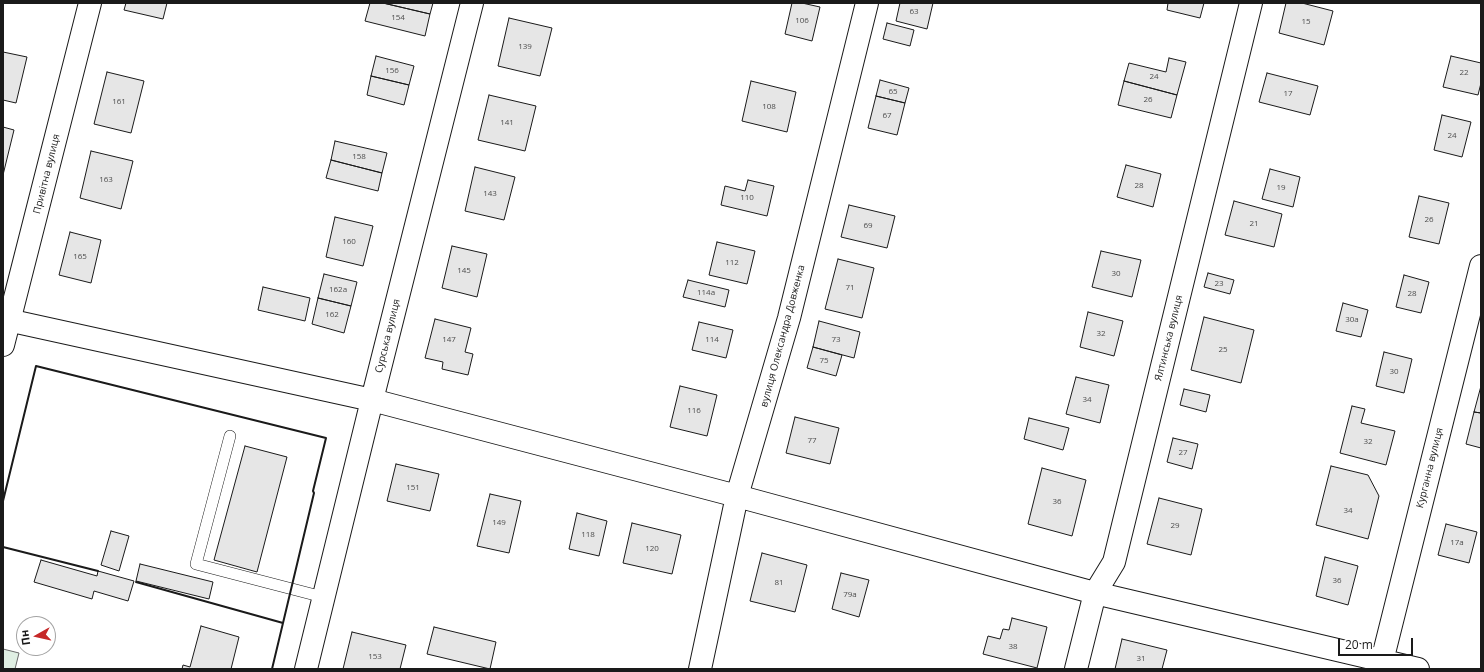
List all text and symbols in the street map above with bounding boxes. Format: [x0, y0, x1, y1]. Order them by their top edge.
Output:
house number: 63 [909, 7, 919, 17]
house number: 154 [391, 13, 405, 23]
house number: 106 [795, 16, 809, 26]
house number: 15 [1301, 17, 1311, 27]
house number: 139 [518, 42, 532, 52]
house number: 156 [385, 66, 399, 76]
house number: 22 [1459, 68, 1469, 78]
house number: 24 [1149, 72, 1159, 82]
house number: 65 [888, 87, 898, 97]
house number: 17 [1283, 89, 1293, 99]
house number: 26 [1143, 95, 1153, 105]
house number: 161 [112, 97, 126, 107]
house number: 108 [762, 102, 776, 112]
house number: 67 [882, 111, 892, 121]
house number: 141 [500, 118, 514, 128]
house number: 24 [1447, 131, 1457, 141]
street label: Привітна вулиця [31, 133, 63, 215]
house number: 158 [352, 152, 366, 162]
house number: 163 [99, 175, 113, 185]
house number: 28 [1134, 181, 1144, 191]
house number: 19 [1276, 183, 1286, 193]
house number: 143 [483, 189, 497, 199]
house number: 110 [740, 193, 754, 203]
house number: 26 [1424, 215, 1434, 225]
house number: 21 [1249, 219, 1259, 229]
house number: 69 [863, 221, 873, 231]
house number: 160 [342, 237, 356, 247]
house number: 165 [73, 252, 87, 262]
house number: 112 [725, 258, 739, 268]
street label: вулиця Олександра Довженка [758, 264, 808, 408]
house number: 145 [457, 266, 471, 276]
house number: 30 [1111, 269, 1121, 279]
house number: 23 [1214, 279, 1224, 289]
house number: 71 [845, 283, 855, 293]
house number: 162а [329, 285, 347, 295]
house number: 114а [697, 288, 715, 298]
house number: 28 [1407, 289, 1417, 299]
street label: Ялтинська вулиця [1153, 294, 1185, 382]
street label: Сурська вулиця [373, 298, 403, 374]
house number: 162 [325, 310, 339, 320]
house number: 30а [1345, 315, 1359, 325]
house number: 32 [1096, 329, 1106, 339]
house number: 147 [442, 335, 456, 345]
house number: 114 [705, 335, 719, 345]
house number: 73 [831, 335, 841, 345]
house number: 25 [1218, 345, 1228, 355]
house number: 75 [819, 356, 829, 366]
house number: 30 [1389, 367, 1399, 377]
house number: 34 [1082, 395, 1092, 405]
house number: 116 [687, 406, 701, 416]
street label: Курганна вулиця [1414, 427, 1446, 509]
house number: 77 [807, 436, 817, 446]
house number: 32 [1363, 437, 1373, 447]
house number: 27 [1178, 448, 1188, 458]
house number: 151 [406, 483, 420, 493]
house number: 36 [1052, 497, 1062, 507]
house number: 34 [1343, 506, 1353, 516]
house number: 149 [492, 518, 506, 528]
house number: 29 [1170, 521, 1180, 531]
house number: 118 [581, 530, 595, 540]
house number: 17а [1450, 538, 1464, 548]
house number: 120 [645, 544, 659, 554]
house number: 36 [1332, 576, 1342, 586]
house number: 81 [774, 578, 784, 588]
house number: 79а [843, 590, 857, 600]
north arrow [16, 616, 56, 656]
text: Пн [16, 629, 33, 646]
scale bar [1340, 630, 1415, 656]
text: 20 m [1345, 636, 1373, 653]
house number: 38 [1008, 642, 1018, 652]
house number: 153 [368, 652, 382, 662]
house number: 31 [1136, 654, 1146, 664]

